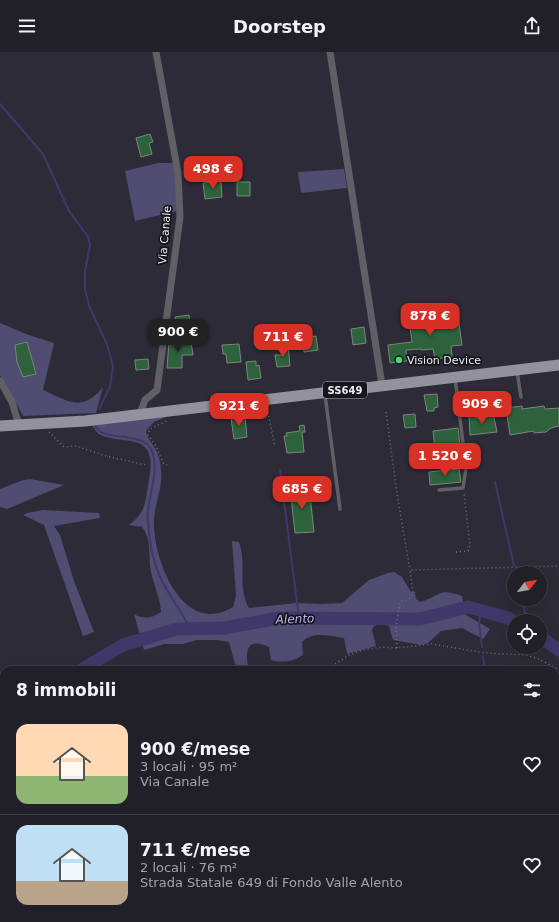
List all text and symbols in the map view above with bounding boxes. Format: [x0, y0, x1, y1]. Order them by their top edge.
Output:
icon: menu [16, 15, 38, 37]
icon: share [521, 15, 543, 37]
text: Doorstep [233, 16, 326, 37]
pin: 498 € [185, 156, 241, 190]
text: 498 € [193, 161, 233, 176]
street label: Via Canale [156, 205, 174, 265]
pin: 878 € [402, 303, 458, 337]
text: 878 € [410, 308, 450, 323]
pin: 900 € [150, 319, 206, 353]
text: 900 € [158, 324, 198, 339]
pin: 711 € [255, 324, 311, 358]
text: 711 € [263, 329, 303, 344]
place label: Vision Device [407, 354, 481, 367]
marker: Vision Device [394, 355, 404, 365]
road number: SS649 [323, 382, 367, 398]
pin: 909 € [454, 391, 510, 425]
pin: 921 € [211, 393, 267, 427]
text: 909 € [462, 396, 502, 411]
text: 921 € [219, 398, 259, 413]
pin: 1 520 € [408, 443, 482, 477]
text: 1 520 € [418, 448, 472, 463]
pin: 685 € [274, 476, 330, 510]
text: 685 € [282, 481, 322, 496]
north arrow [507, 566, 547, 606]
map controls [507, 566, 547, 654]
water label: Alento [274, 611, 315, 627]
button: locate [507, 614, 547, 654]
icon: filters [521, 679, 543, 701]
text: 8 immobili [16, 680, 116, 700]
text: 900 €/mese [140, 739, 250, 759]
icon: home [48, 740, 96, 788]
icon: heart [521, 753, 543, 775]
text: 3 locali · 95 m² [140, 759, 237, 774]
text: Via Canale [140, 774, 209, 789]
text: 711 €/mese [140, 840, 250, 860]
icon: home [48, 841, 96, 889]
icon: heart [521, 854, 543, 876]
text: 2 locali · 76 m² [140, 860, 237, 875]
text: Strada Statale 649 di Fondo Valle Alento [140, 875, 403, 890]

